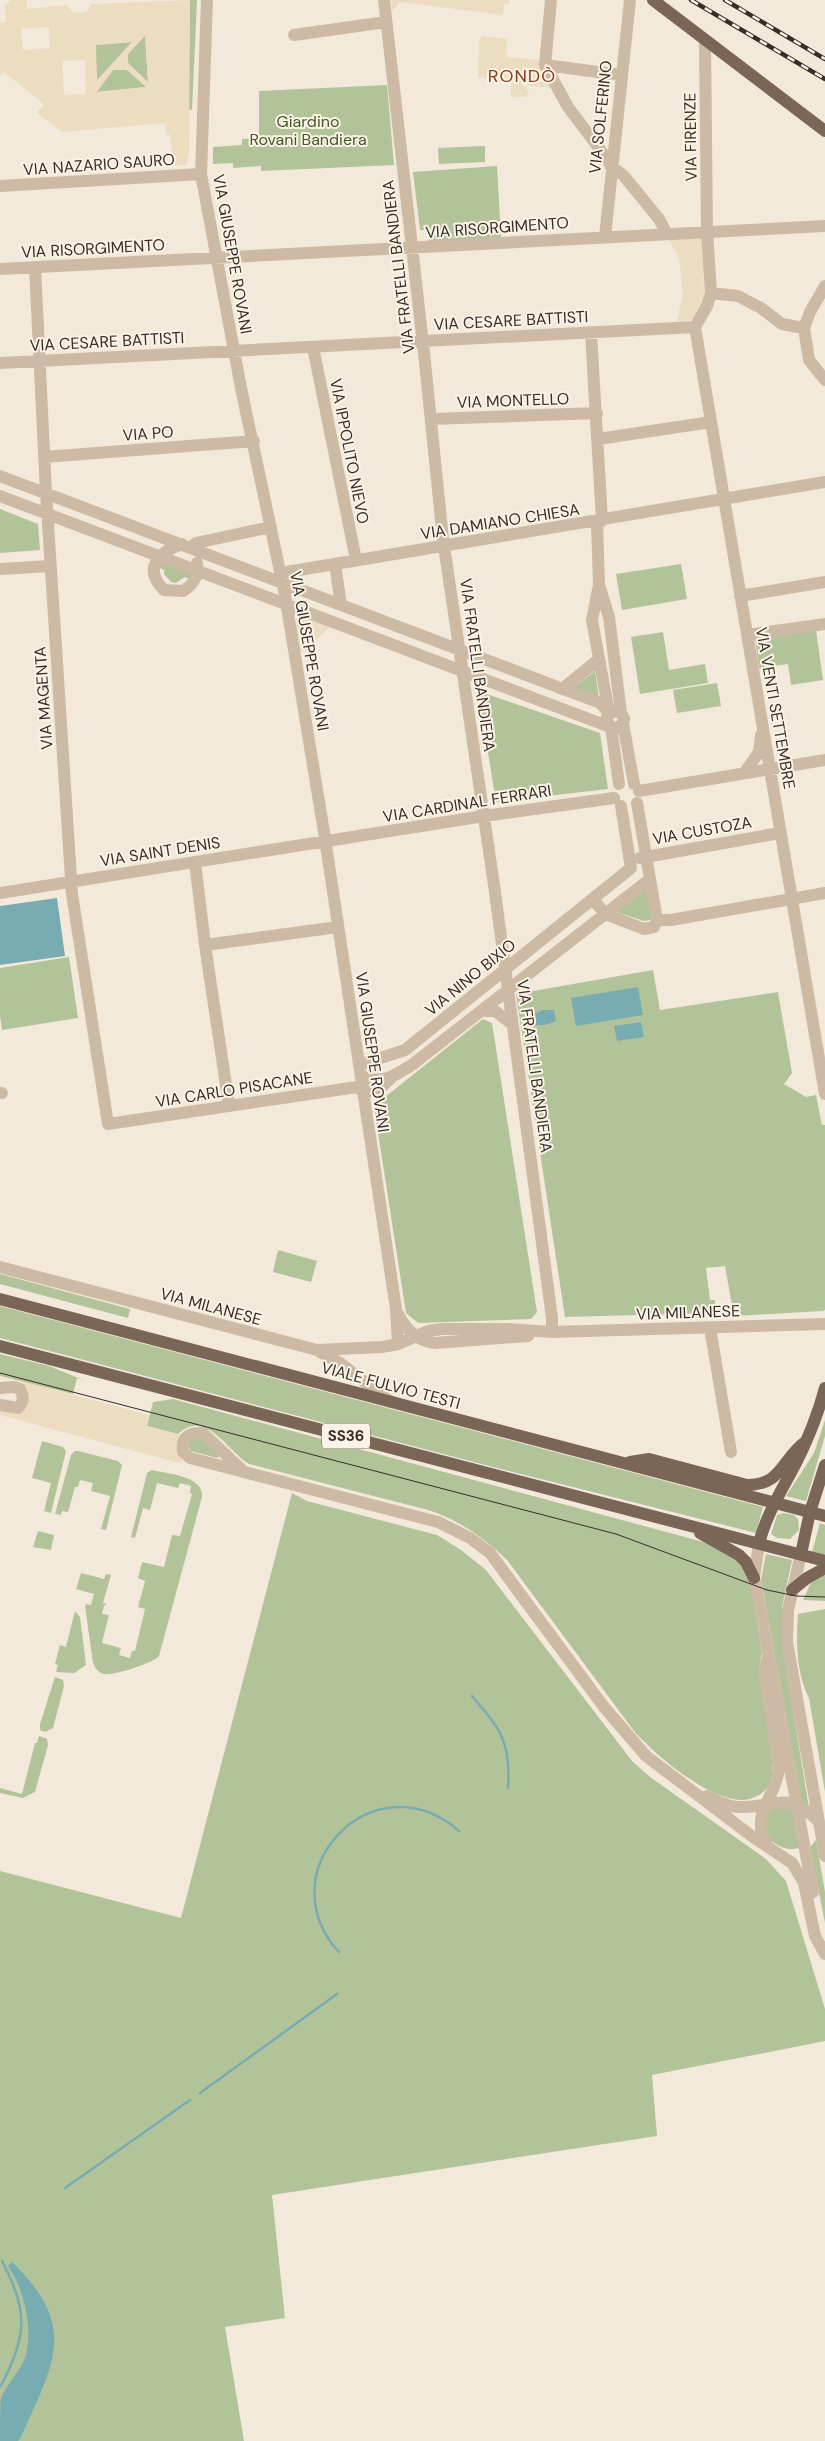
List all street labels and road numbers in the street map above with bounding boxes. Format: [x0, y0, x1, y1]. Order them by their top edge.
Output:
street label: VIA SOLFERINO [584, 59, 617, 175]
street label: VIA FIRENZE [679, 92, 702, 182]
street label: VIA NAZARIO SAURO [23, 149, 176, 180]
street label: VIA GIUSEPPE ROVANI [208, 173, 257, 336]
street label: VIA FRATELLI BANDIERA [377, 179, 420, 355]
street label: VIA RISORGIMENTO [425, 212, 570, 243]
street label: VIA RISORGIMENTO [21, 234, 165, 263]
street label: VIA CESARE BATTISTI [433, 306, 589, 335]
street label: VIA CESARE BATTISTI [29, 327, 185, 356]
street label: VIA IPPOLITO NIEVO [325, 377, 374, 526]
street label: VIA MONTELLO [456, 388, 570, 413]
street label: VIA PO [122, 421, 174, 446]
street label: VIA DAMIANO CHIESA [419, 498, 581, 544]
street label: VIA GIUSEPPE ROVANI [285, 570, 334, 733]
street label: VIA FRATELLI BANDIERA [455, 577, 500, 753]
street label: VIA VENTI SETTEMBRE [751, 625, 800, 791]
street label: VIA MAGENTA [29, 645, 58, 750]
street label: VIA CARDINAL FERRARI [381, 780, 553, 827]
street label: VIA CUSTOZA [651, 811, 754, 850]
street label: VIA SAINT DENIS [98, 832, 222, 871]
street label: VIA NINO BIXIO [421, 934, 520, 1020]
street label: VIA GIUSEPPE ROVANI [351, 970, 394, 1134]
street label: VIA FRATELLI BANDIERA [512, 978, 557, 1154]
street label: VIA CARLO PISACANE [154, 1067, 314, 1112]
street label: VIA MILANESE [158, 1283, 264, 1330]
street label: VIA MILANESE [636, 1300, 740, 1325]
street label: VIALE FULVIO TESTI [319, 1357, 463, 1414]
road number: SS36 [322, 1424, 370, 1448]

